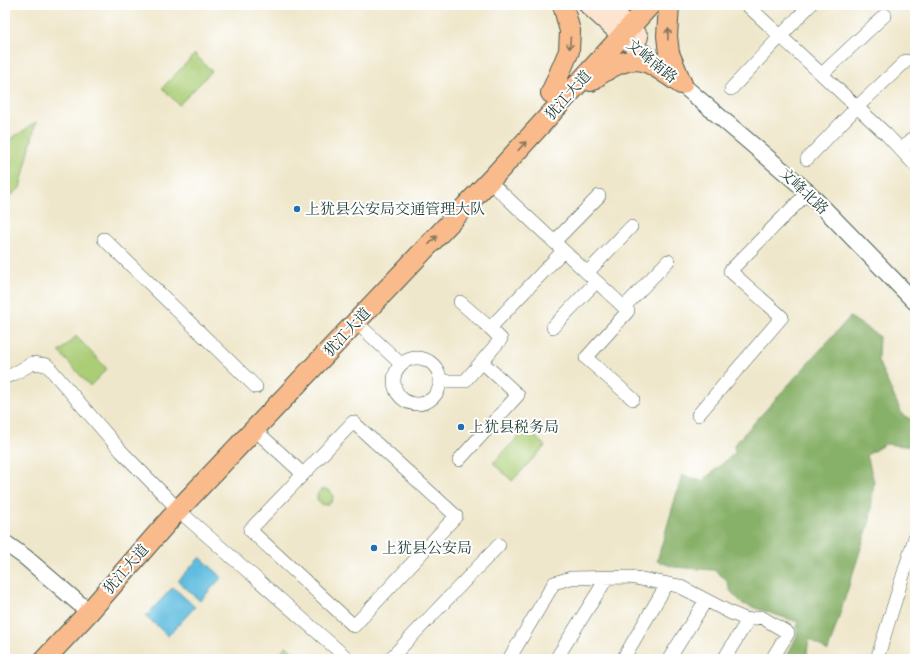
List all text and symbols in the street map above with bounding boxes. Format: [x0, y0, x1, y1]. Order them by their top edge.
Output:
one-way arrow [664, 28, 671, 41]
street label: 文峰南路 [623, 34, 682, 87]
one-way arrow [566, 36, 573, 49]
street label: 犹江大道 [540, 66, 595, 123]
one-way arrow [517, 141, 526, 151]
street label: 文峰北路 [776, 163, 833, 218]
place label: 上犹县公安局交通管理大队 [305, 199, 485, 218]
marker: 上犹县公安局交通管理大队 [292, 204, 302, 214]
one-way arrow [428, 236, 437, 246]
street label: 犹江大道 [319, 303, 374, 360]
place label: 上犹县税务局 [469, 417, 559, 436]
marker: 上犹县税务局 [456, 422, 466, 432]
place label: 上犹县公安局 [382, 538, 472, 557]
street label: 犹江大道 [99, 540, 152, 598]
marker: 上犹县公安局 [369, 543, 379, 553]

